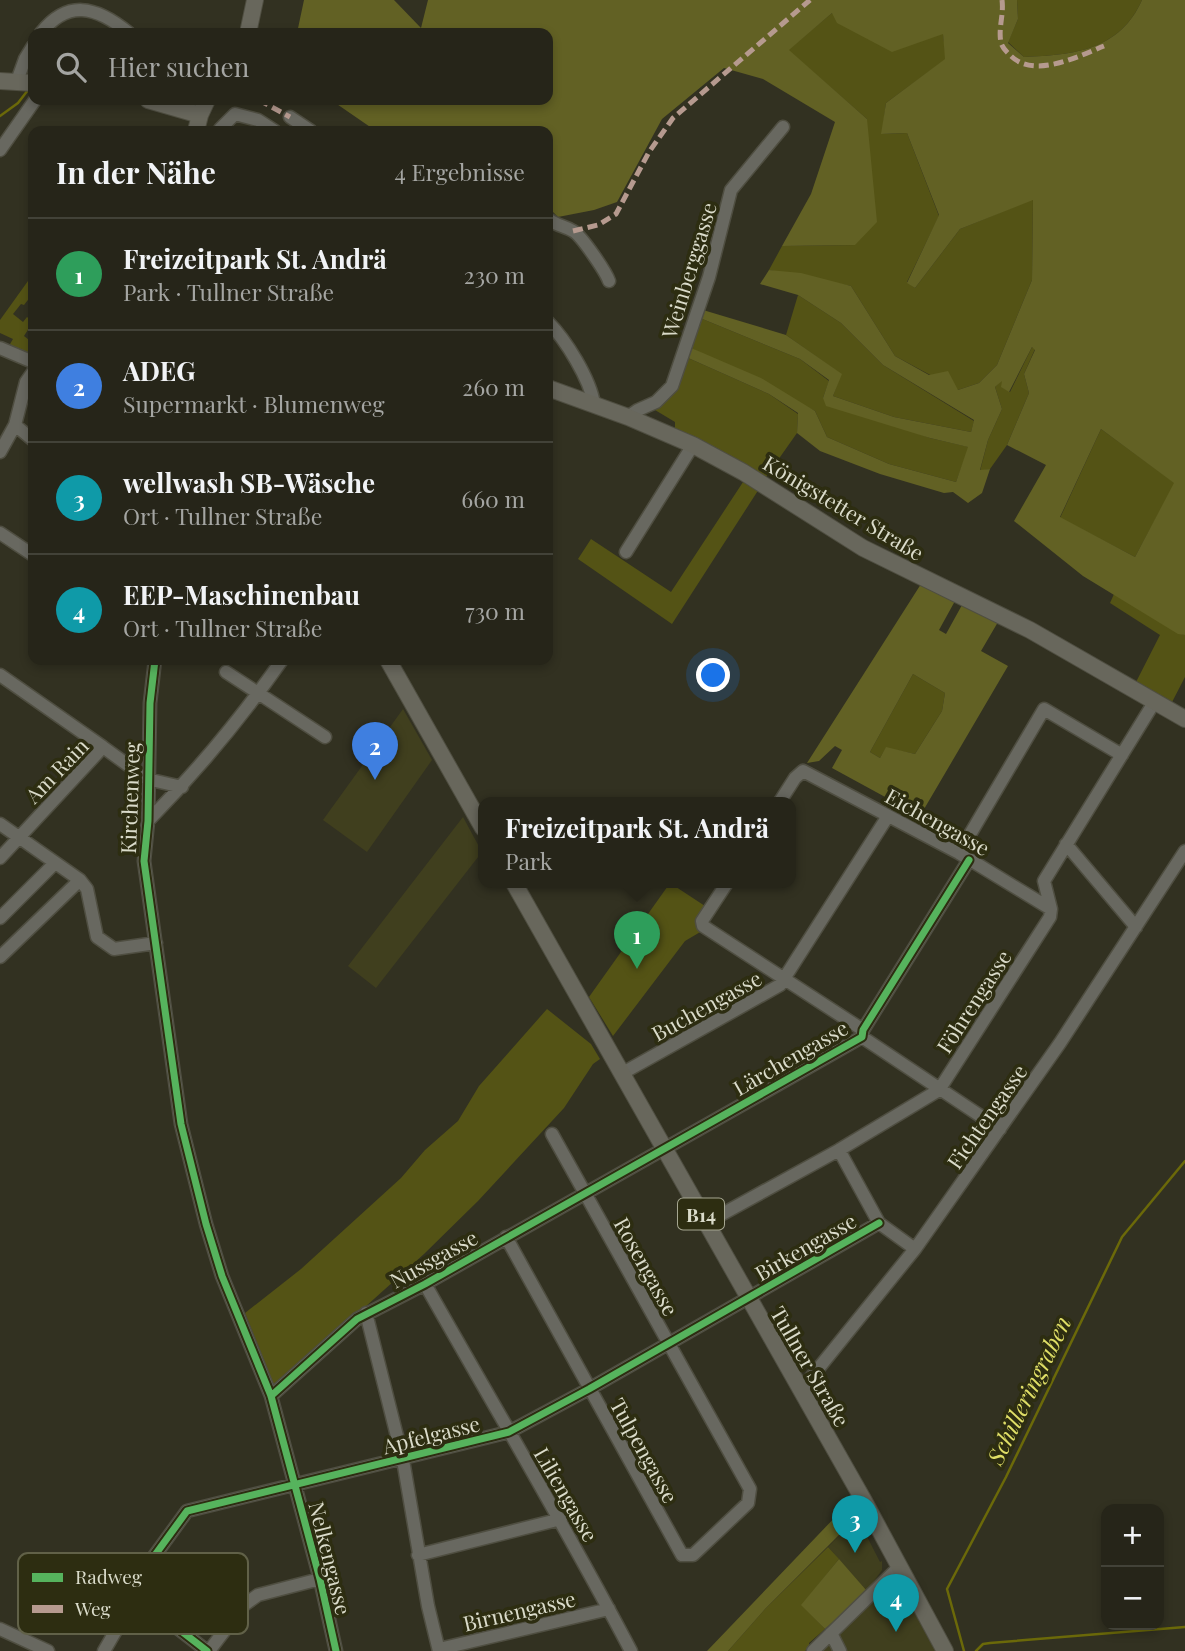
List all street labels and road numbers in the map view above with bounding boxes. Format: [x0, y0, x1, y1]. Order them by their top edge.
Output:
street label: Weinberggasse [654, 199, 722, 342]
street label: Königstetter Straße [759, 448, 929, 566]
street label: Am Rain [17, 731, 94, 809]
street label: Kirchenweg [113, 742, 145, 854]
street label: Eichengasse [881, 781, 995, 861]
street label: Föhrengasse [929, 944, 1017, 1058]
street label: Buchengasse [646, 963, 766, 1047]
street label: Lärchengasse [728, 1013, 852, 1101]
street label: Fichtengasse [940, 1058, 1032, 1174]
road number: B14 [678, 1198, 724, 1230]
street label: Birkengasse [749, 1206, 861, 1286]
street label: Rosengasse [609, 1212, 685, 1320]
street label: Nussgasse [384, 1222, 482, 1294]
street label: Tullner Straße [765, 1301, 857, 1431]
street label: Tulpengasse [605, 1393, 685, 1507]
street label: Apfelgasse [378, 1408, 483, 1460]
street label: Liliengasse [529, 1442, 605, 1546]
street label: Nelkengasse [303, 1498, 359, 1618]
street label: Birnengasse [460, 1583, 578, 1637]

